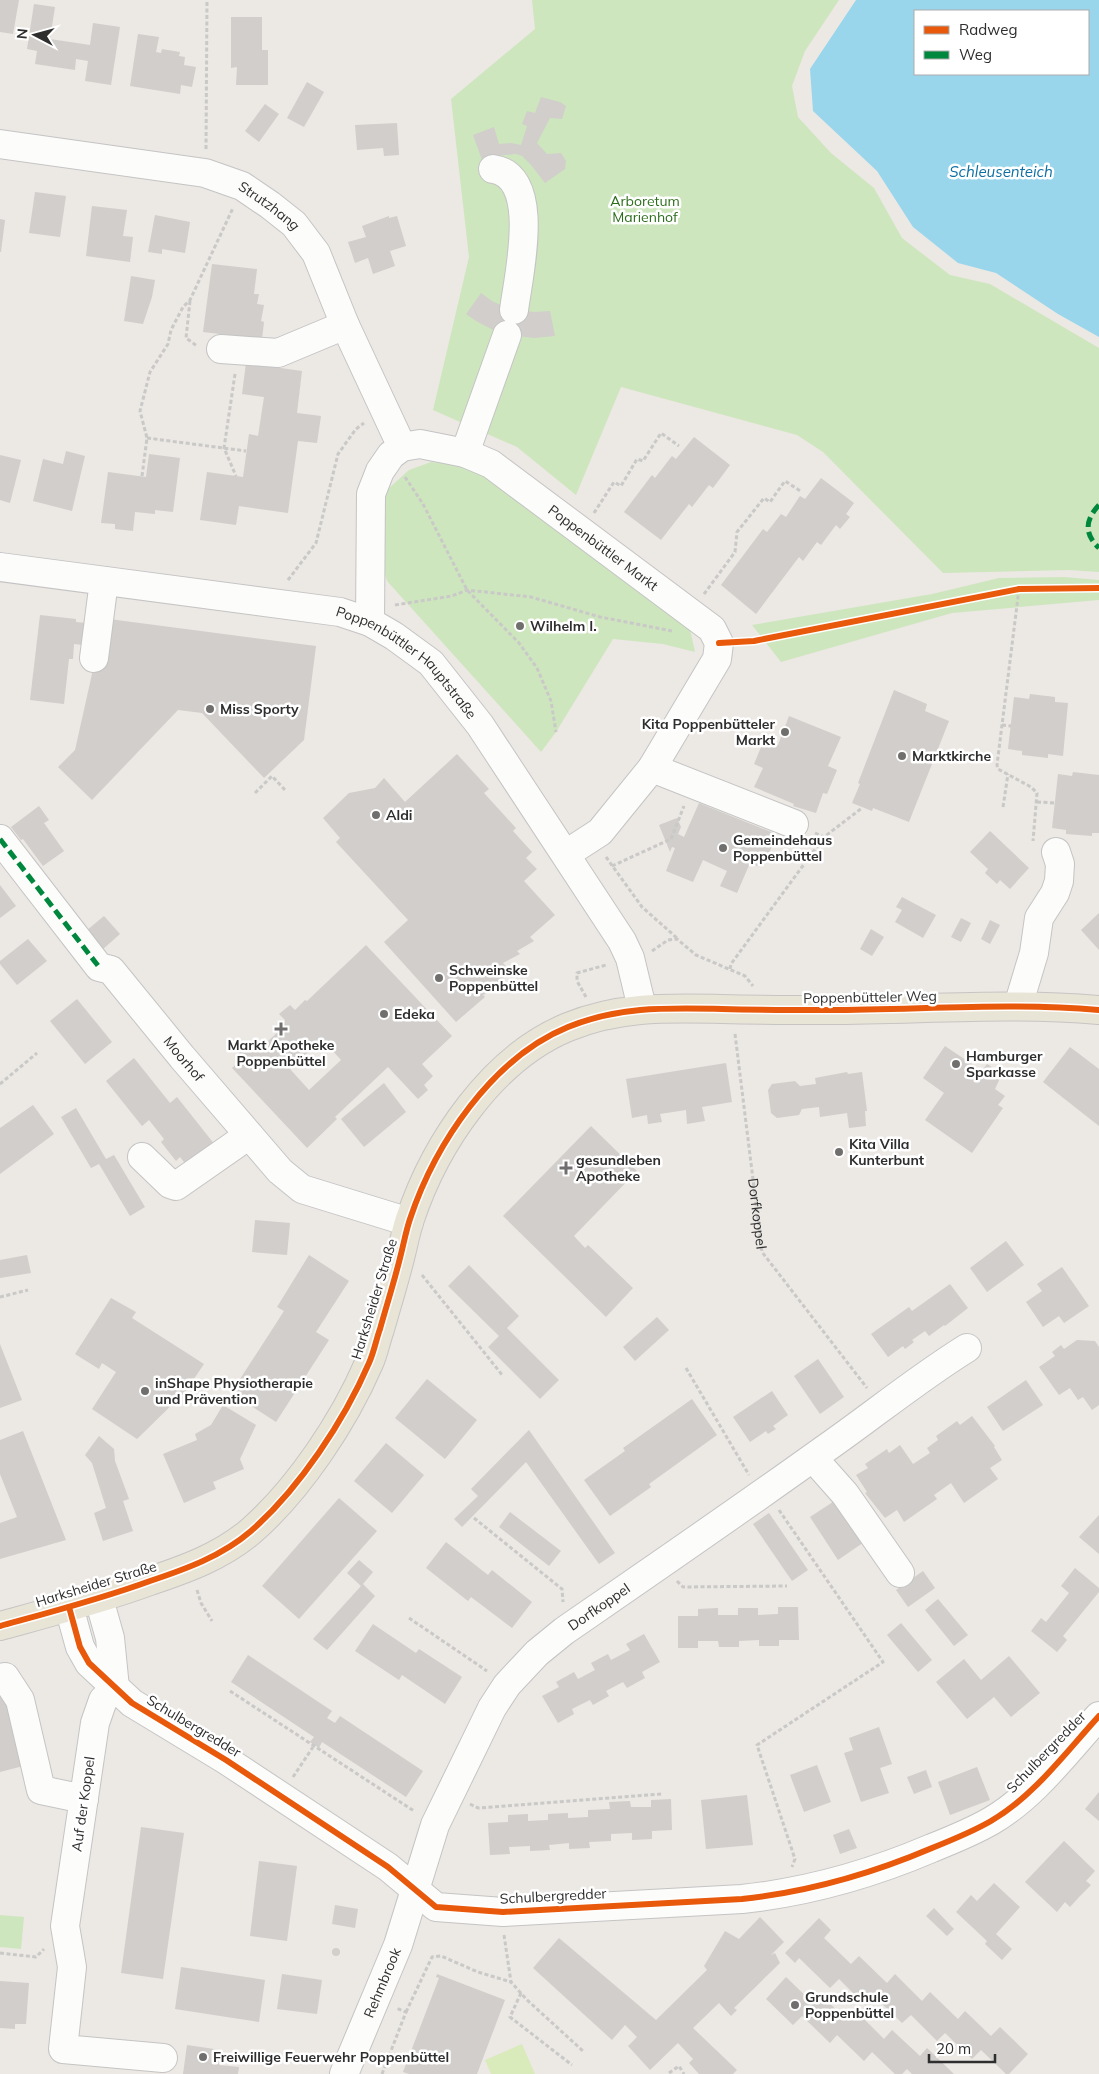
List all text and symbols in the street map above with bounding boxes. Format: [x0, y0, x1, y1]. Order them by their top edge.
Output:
north arrow [10, 10, 60, 60]
legend [914, 10, 1089, 75]
text: Radweg [959, 20, 1017, 39]
text: N [13, 27, 32, 40]
text: Weg [959, 45, 992, 64]
water label: Schleusenteich [949, 162, 1053, 181]
street label: Strutzhang [235, 177, 304, 234]
park label: Arboretum Marienhof [610, 192, 680, 226]
street label: Poppenbüttler Markt [545, 501, 662, 595]
street label: Poppenbüttler Hauptstraße [334, 602, 481, 722]
place label: Wilhelm I. [530, 617, 597, 635]
marker: Wilhelm I. [514, 620, 526, 632]
place label: Miss Sporty [220, 700, 299, 718]
marker: Miss Sporty [204, 703, 216, 715]
place label: Kita Poppenbütteler Markt [642, 715, 776, 749]
marker: Kita Poppenbütteler Markt [779, 726, 791, 738]
place label: Marktkirche [912, 747, 991, 765]
marker: Marktkirche [896, 750, 908, 762]
place label: Aldi [386, 806, 413, 824]
marker: Aldi [370, 809, 382, 821]
place label: Gemeindehaus Poppenbüttel [733, 831, 832, 865]
marker: Gemeindehaus Poppenbüttel [717, 842, 729, 854]
place label: Schweinske Poppenbüttel [449, 961, 538, 995]
marker: Schweinske Poppenbüttel [433, 972, 445, 984]
street label: Poppenbütteler Weg [803, 987, 937, 1007]
place label: Edeka [394, 1005, 435, 1023]
marker: Edeka [378, 1008, 390, 1020]
marker: Markt Apotheke Poppenbüttel [275, 1023, 287, 1035]
street label: Moorhof [160, 1032, 208, 1085]
place label: Markt Apotheke Poppenbüttel [227, 1036, 335, 1070]
place label: Hamburger Sparkasse [966, 1047, 1043, 1081]
marker: Hamburger Sparkasse [950, 1058, 962, 1070]
place label: Kita Villa Kunterbunt [849, 1135, 925, 1169]
marker: Kita Villa Kunterbunt [833, 1146, 845, 1158]
place label: gesundleben Apotheke [576, 1151, 661, 1185]
marker: gesundleben Apotheke [560, 1162, 572, 1174]
street label: Dorfkoppel [744, 1177, 771, 1250]
street label: Harksheider Straße [347, 1236, 401, 1362]
place label: inShape Physiotherapie und Prävention [155, 1374, 313, 1408]
marker: inShape Physiotherapie und Prävention [139, 1385, 151, 1397]
street label: Harksheider Straße [33, 1557, 159, 1611]
street label: Dorfkoppel [564, 1579, 633, 1635]
street label: Schulbergredder [144, 1691, 245, 1762]
street label: Schulbergredder [1002, 1707, 1090, 1797]
street label: Auf der Koppel [67, 1755, 99, 1853]
street label: Schulbergredder [499, 1884, 608, 1908]
street label: Rehmbrook [360, 1944, 405, 2020]
place label: Grundschule Poppenbüttel [805, 1988, 894, 2022]
marker: Grundschule Poppenbüttel [789, 1999, 801, 2011]
scale bar [929, 2032, 995, 2064]
text: 20 m [936, 2039, 971, 2058]
place label: Freiwillige Feuerwehr Poppenbüttel [213, 2048, 449, 2066]
marker: Freiwillige Feuerwehr Poppenbüttel [197, 2051, 209, 2063]

